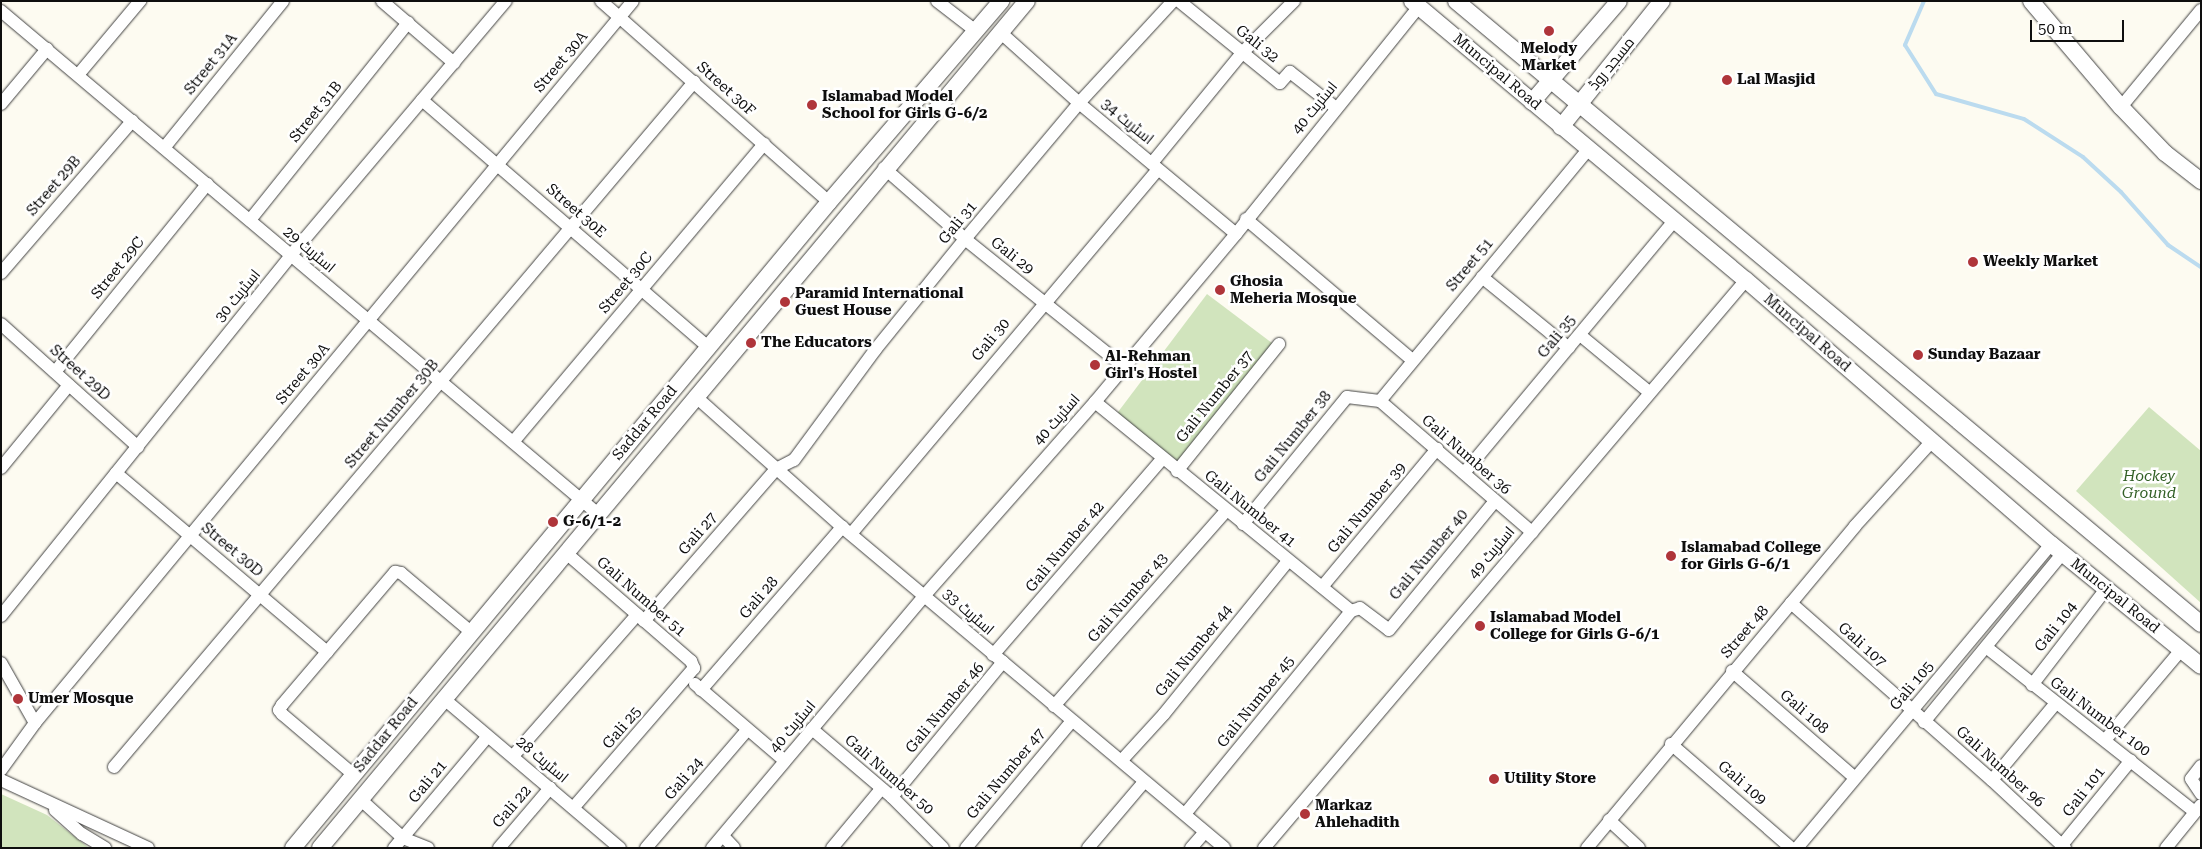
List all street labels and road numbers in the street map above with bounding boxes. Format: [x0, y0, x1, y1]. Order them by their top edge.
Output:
street label: Gali 32 [1232, 21, 1282, 67]
street label: Street 30A [530, 28, 592, 96]
street label: Street 31A [181, 30, 241, 98]
street label: Muncipal Road [1449, 30, 1545, 114]
street label: مسجد روڈ [1585, 34, 1639, 94]
street label: Street 30F [693, 58, 759, 120]
street label: Street 31B [286, 78, 346, 146]
street label: اسٹریٹ 40 [1288, 78, 1342, 138]
street label: اسٹریٹ 34 [1097, 95, 1157, 149]
street label: Street 29B [23, 152, 85, 220]
street label: Street 30E [542, 180, 610, 242]
street label: Gali 31 [935, 198, 981, 248]
street label: اسٹریٹ 29 [279, 223, 339, 277]
street label: Street 29C [88, 233, 148, 303]
street label: Gali 29 [987, 233, 1037, 279]
street label: Street 51 [1443, 235, 1497, 295]
street label: Street 30C [595, 249, 657, 317]
street label: اسٹریٹ 30 [211, 266, 265, 326]
street label: Muncipal Road [1760, 290, 1854, 376]
street label: Gali 35 [1534, 312, 1580, 362]
street label: Gali 30 [968, 315, 1014, 365]
street label: Street 30A [272, 340, 334, 408]
street label: Street 29D [46, 341, 114, 405]
street label: Gali Number 37 [1173, 348, 1257, 446]
street label: Street Number 30B [341, 356, 443, 472]
street label: Saddar Road [609, 382, 681, 464]
street label: Gali Number 38 [1251, 388, 1335, 486]
street label: اسٹریٹ 40 [1030, 391, 1084, 449]
street label: Gali Number 36 [1418, 411, 1514, 499]
street label: Gali Number 39 [1324, 459, 1410, 557]
street label: Gali Number 41 [1201, 467, 1299, 551]
street label: Gali Number 42 [1022, 498, 1108, 596]
street label: Gali Number 40 [1386, 506, 1472, 604]
street label: Gali 27 [675, 509, 721, 559]
street label: Street 30D [197, 519, 267, 581]
street label: اسٹریٹ 49 [1465, 523, 1519, 583]
street label: Gali Number 43 [1084, 550, 1172, 646]
street label: Gali Number 51 [593, 553, 689, 641]
street label: Muncipal Road [2067, 555, 2163, 637]
street label: Gali 28 [736, 573, 782, 623]
street label: اسٹریٹ 33 [939, 585, 997, 639]
street label: Gali 104 [2031, 598, 2081, 656]
street label: Gali Number 44 [1152, 602, 1236, 700]
street label: Street 48 [1717, 602, 1773, 662]
street label: Gali 107 [1834, 619, 1890, 671]
street label: Gali Number 45 [1214, 653, 1298, 751]
street label: Gali 105 [1886, 658, 1938, 714]
street label: Gali Number 46 [902, 659, 988, 757]
street label: Gali Number 100 [2046, 673, 2154, 761]
street label: Gali 108 [1776, 686, 1832, 738]
street label: Saddar Road [350, 694, 422, 776]
street label: اسٹریٹ 40 [766, 697, 820, 757]
street label: Gali 25 [599, 703, 645, 753]
street label: Gali Number 96 [1952, 723, 2048, 811]
street label: Gali Number 47 [963, 725, 1049, 823]
street label: Gali Number 50 [841, 731, 937, 819]
street label: اسٹریٹ 28 [512, 733, 572, 787]
street label: Gali 24 [661, 754, 707, 804]
street label: Gali 21 [405, 757, 451, 807]
street label: Gali 109 [1714, 757, 1770, 809]
street label: Gali 101 [2059, 763, 2109, 821]
street label: Gali 22 [489, 782, 535, 832]

